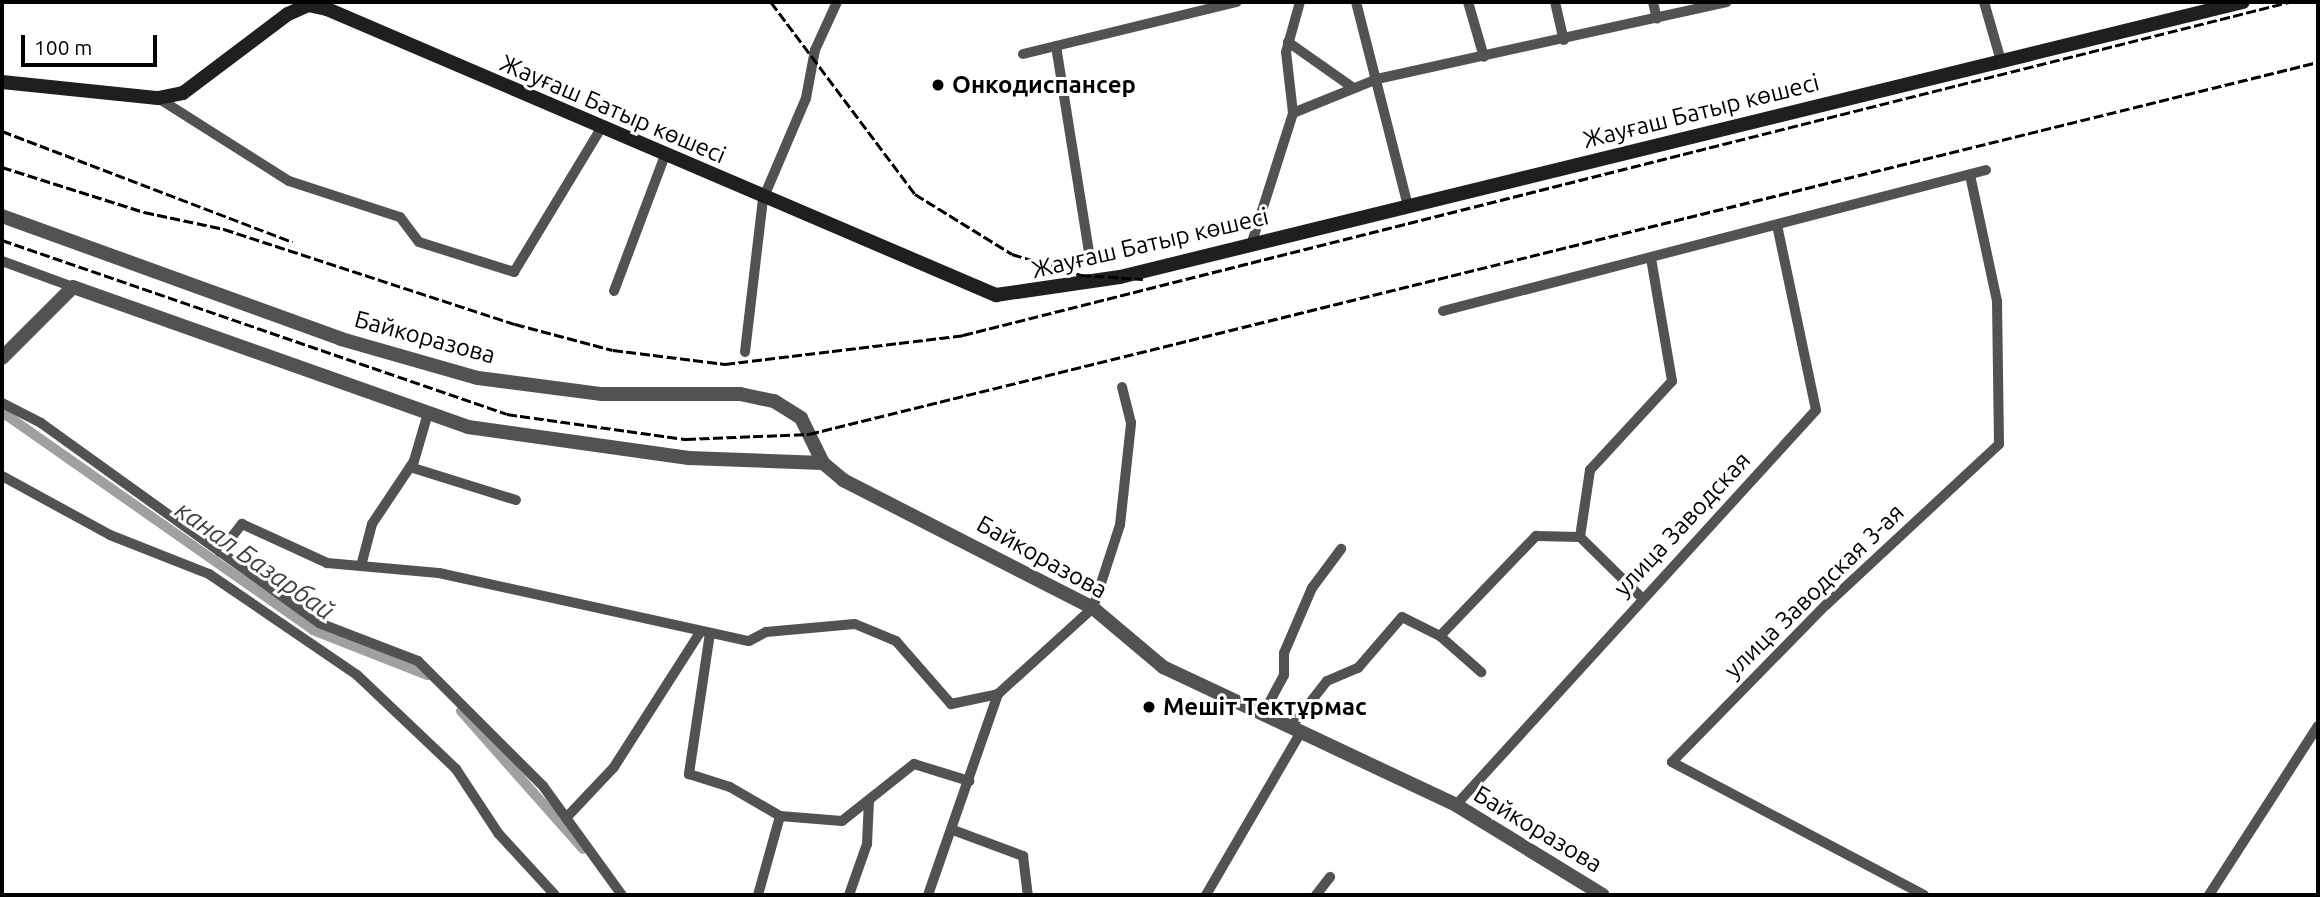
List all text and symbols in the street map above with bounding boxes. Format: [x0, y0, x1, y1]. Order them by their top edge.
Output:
scale bar [24, 21, 161, 65]
text: 100 m [34, 35, 92, 59]
street label: Жауғаш Батыр көшесі [496, 48, 730, 170]
street label: Жауғаш Батыр көшесі [1580, 68, 1822, 154]
place label: Онкодиспансер [952, 71, 1136, 99]
marker: Онкодиспансер [930, 77, 946, 93]
street label: Жауғаш Батыр көшесі [1029, 202, 1271, 284]
street label: Байкоразова [351, 304, 499, 370]
street label: улица Заводская [1608, 446, 1756, 602]
water label: канал Базарбай [170, 494, 340, 626]
street label: улица Заводская 3-ая [1718, 498, 1910, 684]
street label: Байкоразова [972, 509, 1112, 605]
place label: Мешіт Тектұрмас [1163, 693, 1367, 721]
marker: Мешіт Тектұрмас [1141, 699, 1157, 715]
street label: Байкоразова [1469, 779, 1607, 879]

